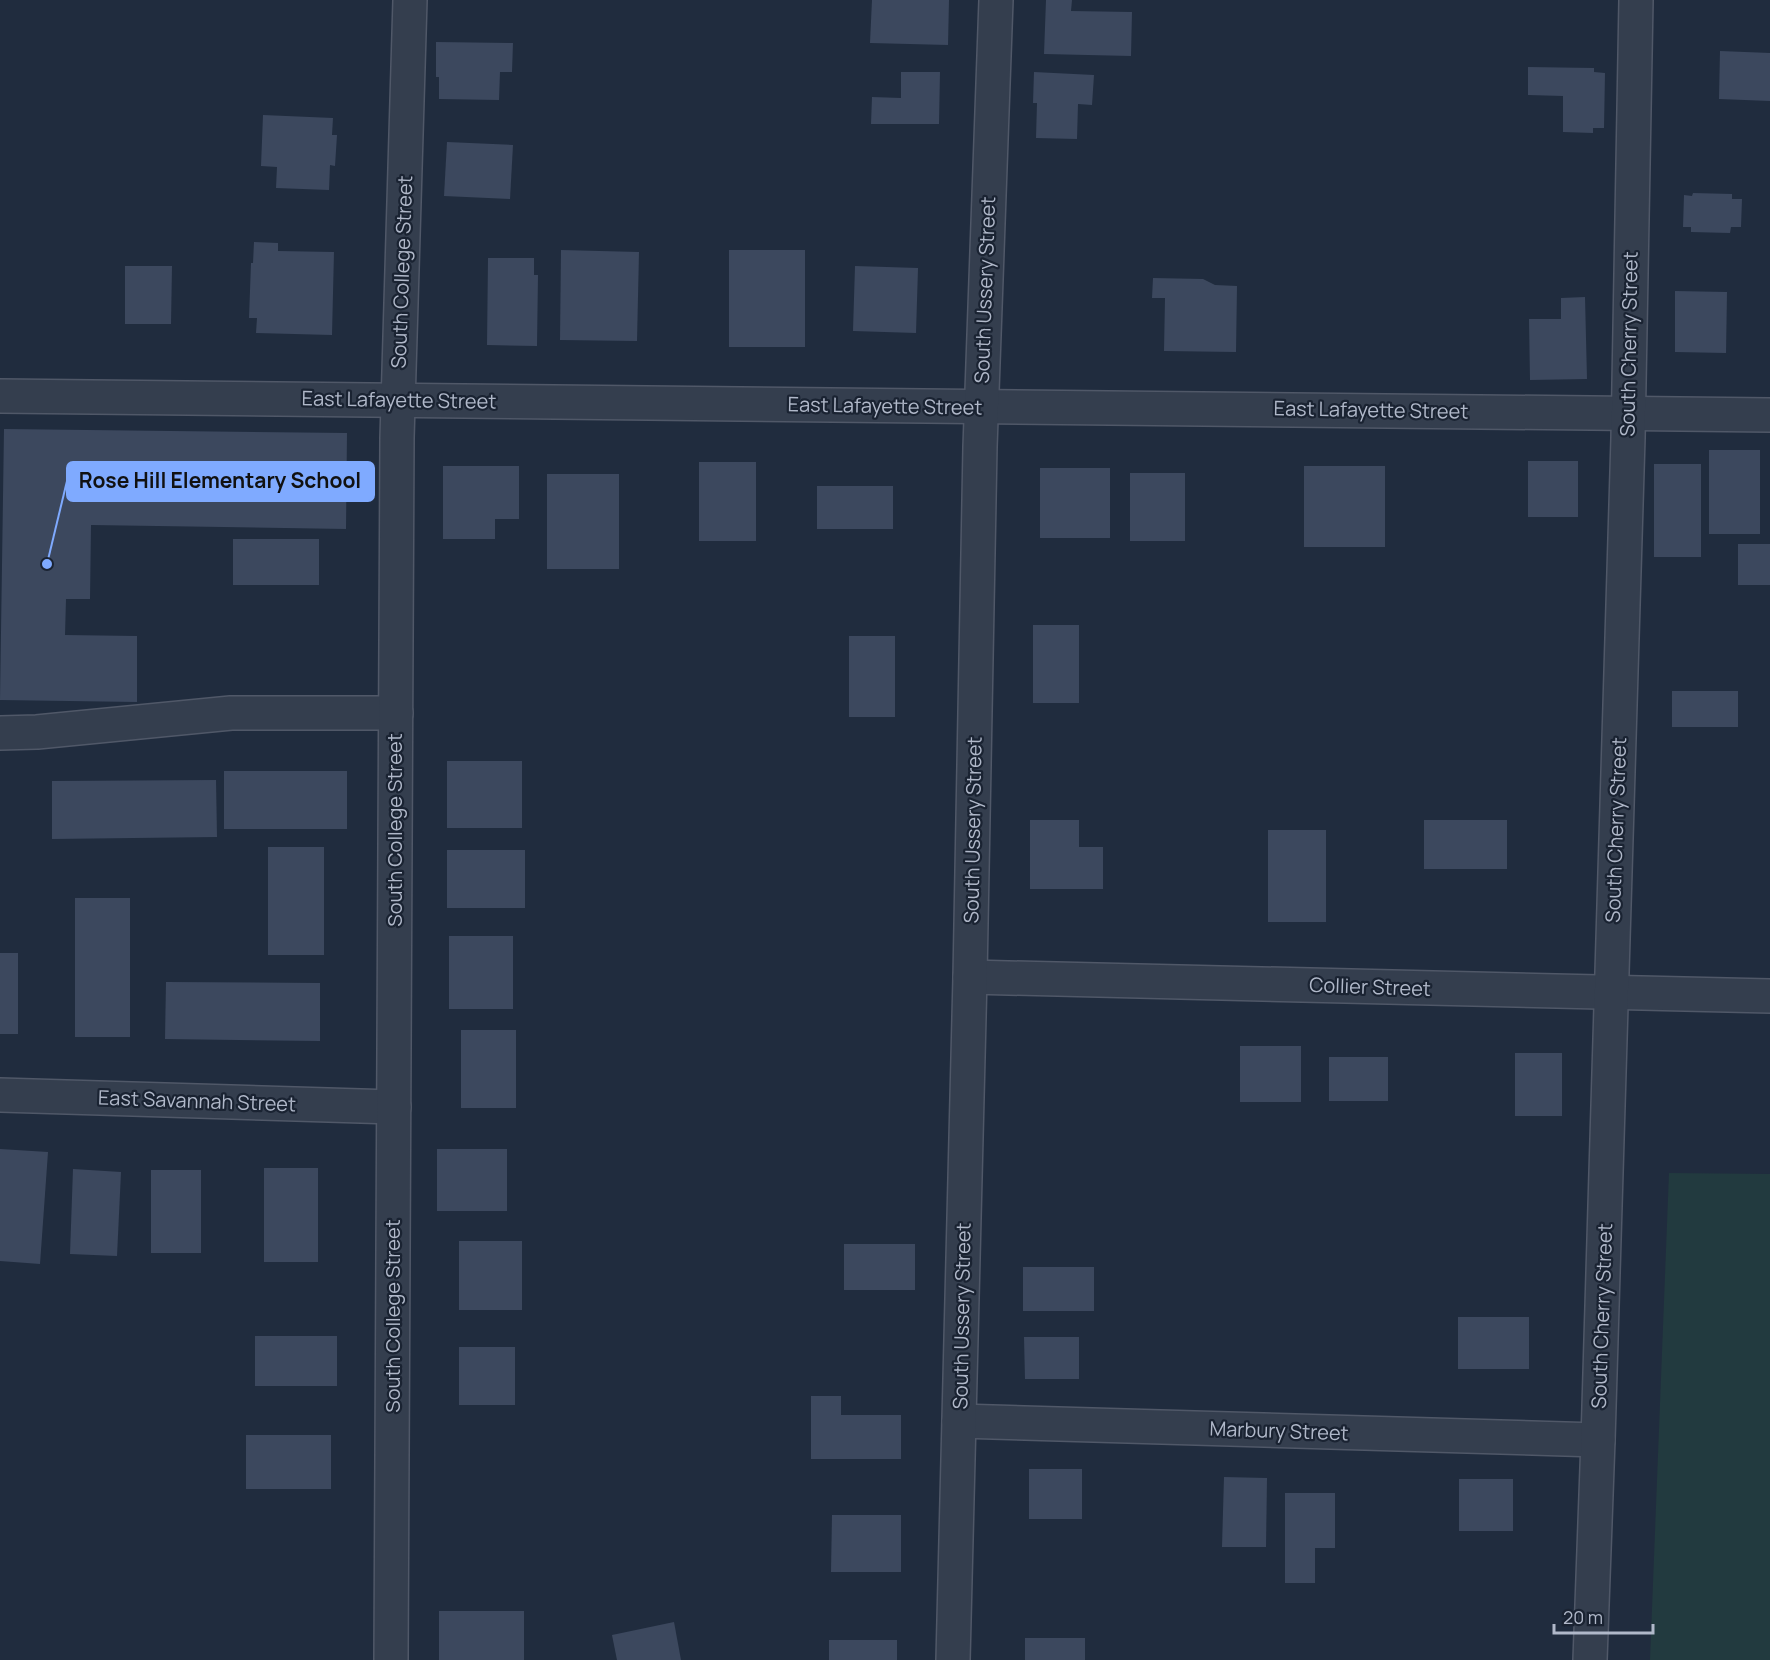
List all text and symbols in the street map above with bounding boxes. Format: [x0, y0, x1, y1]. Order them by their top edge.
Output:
street label: South College Street [385, 175, 418, 369]
street label: South Ussery Street [968, 196, 1001, 384]
street label: South Cherry Street [1613, 251, 1644, 437]
street label: East Lafayette Street [301, 384, 497, 415]
street label: East Lafayette Street [787, 390, 983, 421]
street label: East Lafayette Street [1273, 394, 1469, 425]
callout: Rose Hill Elementary School [67, 462, 374, 501]
text: Rose Hill Elementary School [79, 466, 361, 494]
street label: South College Street [381, 733, 408, 927]
street label: South Ussery Street [957, 736, 988, 924]
street label: South Cherry Street [1599, 737, 1632, 923]
street label: Collier Street [1309, 971, 1431, 1002]
street label: East Savannah Street [97, 1084, 297, 1117]
street label: South College Street [379, 1219, 406, 1413]
street label: South Ussery Street [946, 1222, 977, 1410]
street label: South Cherry Street [1585, 1223, 1618, 1409]
street label: Marbury Street [1209, 1415, 1349, 1446]
scale bar [1554, 1597, 1653, 1635]
text: 20 m [1563, 1605, 1603, 1629]

